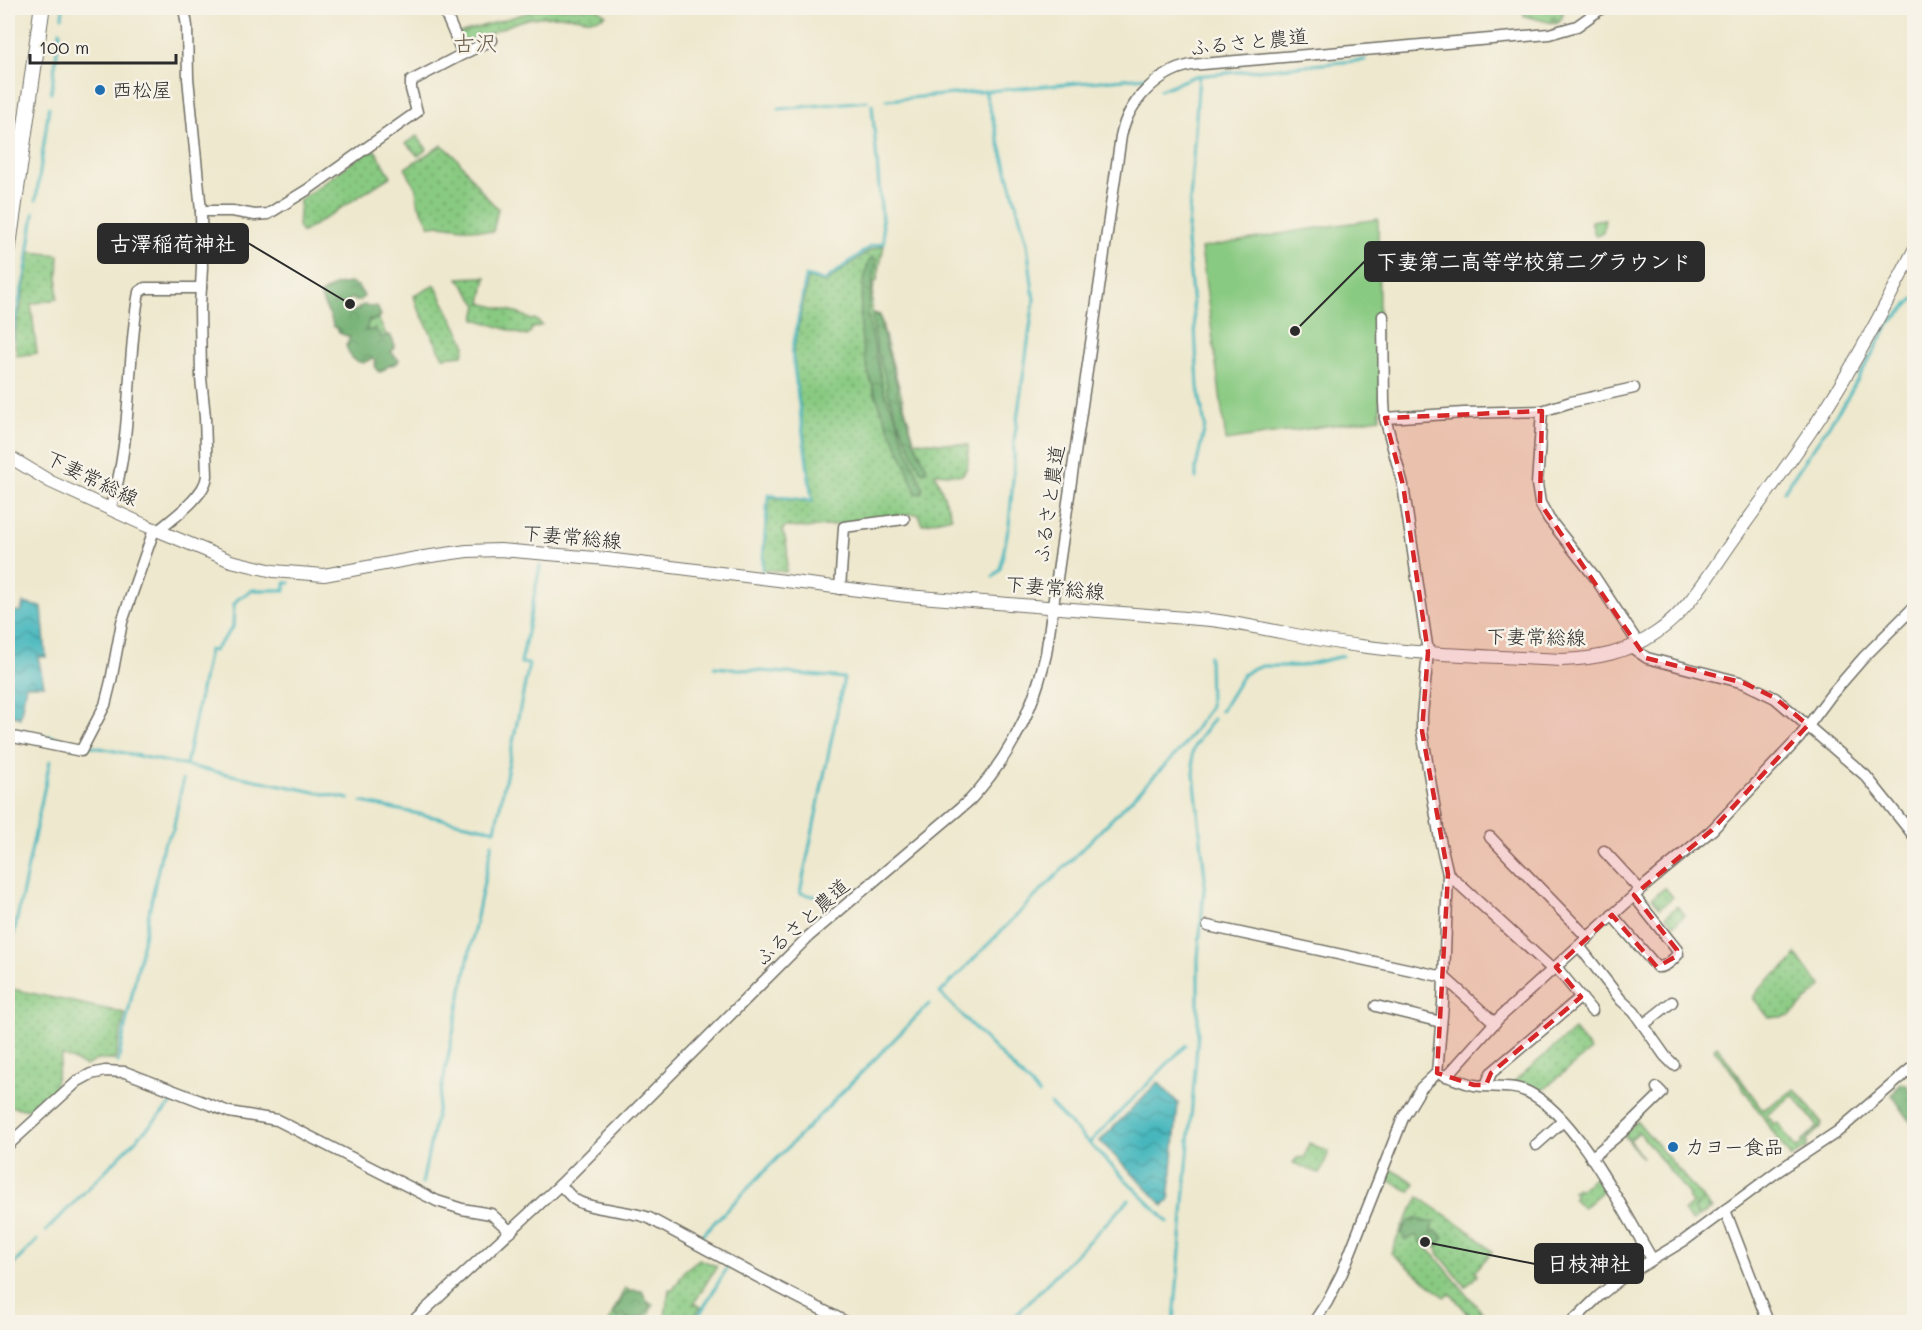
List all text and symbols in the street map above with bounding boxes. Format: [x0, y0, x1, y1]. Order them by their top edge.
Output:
street label: ふるさと農道 [1188, 22, 1310, 60]
scale bar [30, 27, 176, 65]
district label: 古沢 [453, 28, 497, 57]
text: 100 m [39, 35, 89, 59]
place label: 西松屋 [112, 76, 172, 102]
marker: 西松屋 [93, 83, 107, 97]
callout: 古澤稲荷神社 [98, 224, 248, 263]
text: 古澤稲荷神社 [110, 229, 236, 256]
callout: 下妻第二高等学校第二グラウンド [1365, 242, 1704, 281]
text: 下妻第二高等学校第二グラウンド [1377, 247, 1692, 274]
street label: 下妻常総線 [42, 443, 143, 511]
street label: ふるさと農道 [1027, 443, 1069, 565]
street label: 下妻常総線 [521, 519, 623, 553]
street label: 下妻常総線 [1004, 570, 1106, 604]
street label: 下妻常総線 [1486, 622, 1586, 650]
street label: ふるさと農道 [748, 872, 854, 971]
place label: カヨー食品 [1685, 1133, 1784, 1159]
marker: カヨー食品 [1666, 1140, 1680, 1154]
callout: 日枝神社 [1535, 1244, 1643, 1283]
text: 日枝神社 [1547, 1249, 1631, 1276]

